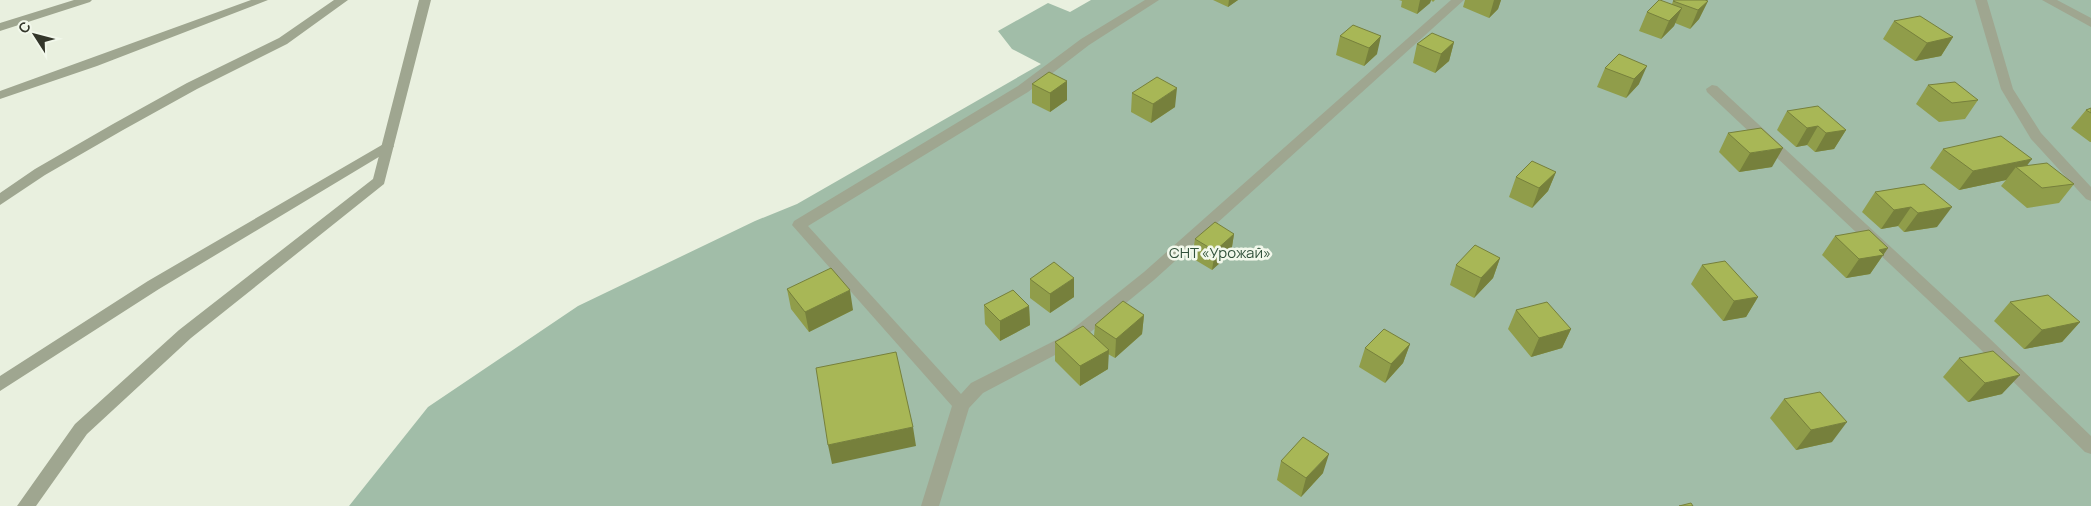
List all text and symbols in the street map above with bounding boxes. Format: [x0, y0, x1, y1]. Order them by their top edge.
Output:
north arrow [10, 10, 60, 60]
text: С [13, 17, 35, 37]
park label: СНТ «Урожай» [1169, 242, 1271, 263]

